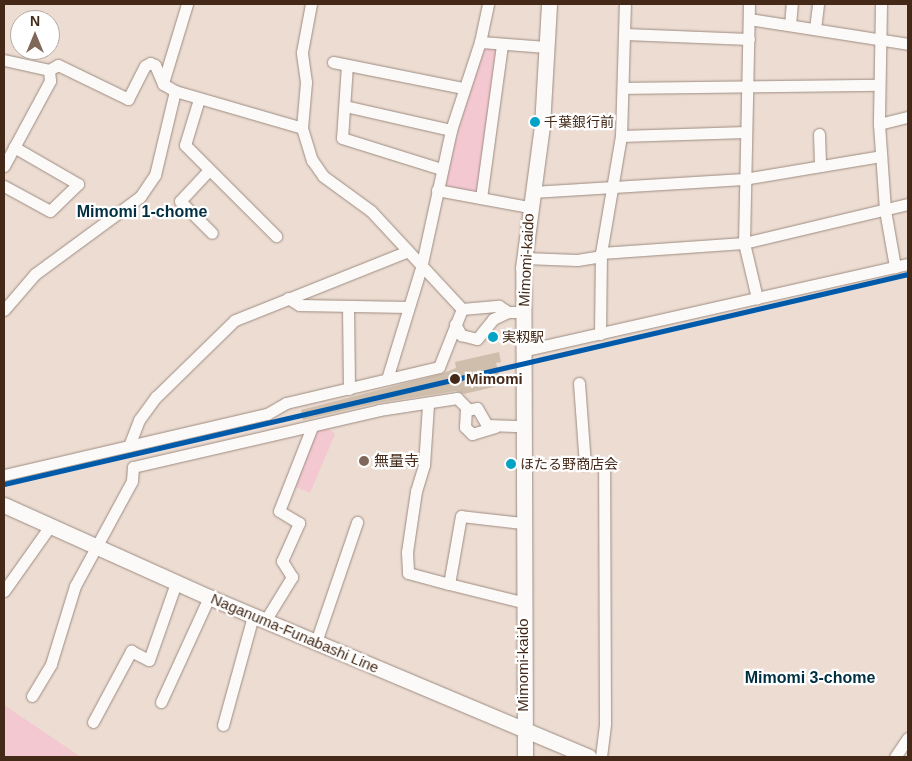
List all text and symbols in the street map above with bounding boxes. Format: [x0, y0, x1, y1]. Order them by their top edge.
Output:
north arrow [10, 10, 60, 60]
text: N [30, 13, 40, 29]
place label: 千葉銀行前 [544, 114, 614, 130]
marker: 千葉銀行前 [530, 117, 540, 127]
district label: Mimomi 1-chome [77, 202, 207, 222]
street label: Mimomi-kaido [515, 213, 537, 307]
place label: 実籾駅 [502, 329, 544, 345]
marker: 実籾駅 [488, 332, 498, 342]
place label: Mimomi [466, 370, 523, 388]
marker: Mimomi [448, 372, 462, 386]
place label: 無量寺 [374, 452, 419, 470]
marker: 無量寺 [358, 455, 370, 467]
place label: ほたる野商店会 [520, 456, 618, 472]
marker: ほたる野商店会 [506, 459, 516, 469]
street label: Naganuma-Funabashi Line [208, 589, 382, 677]
street label: Mimomi-kaido [514, 618, 532, 712]
district label: Mimomi 3-chome [745, 668, 875, 688]

